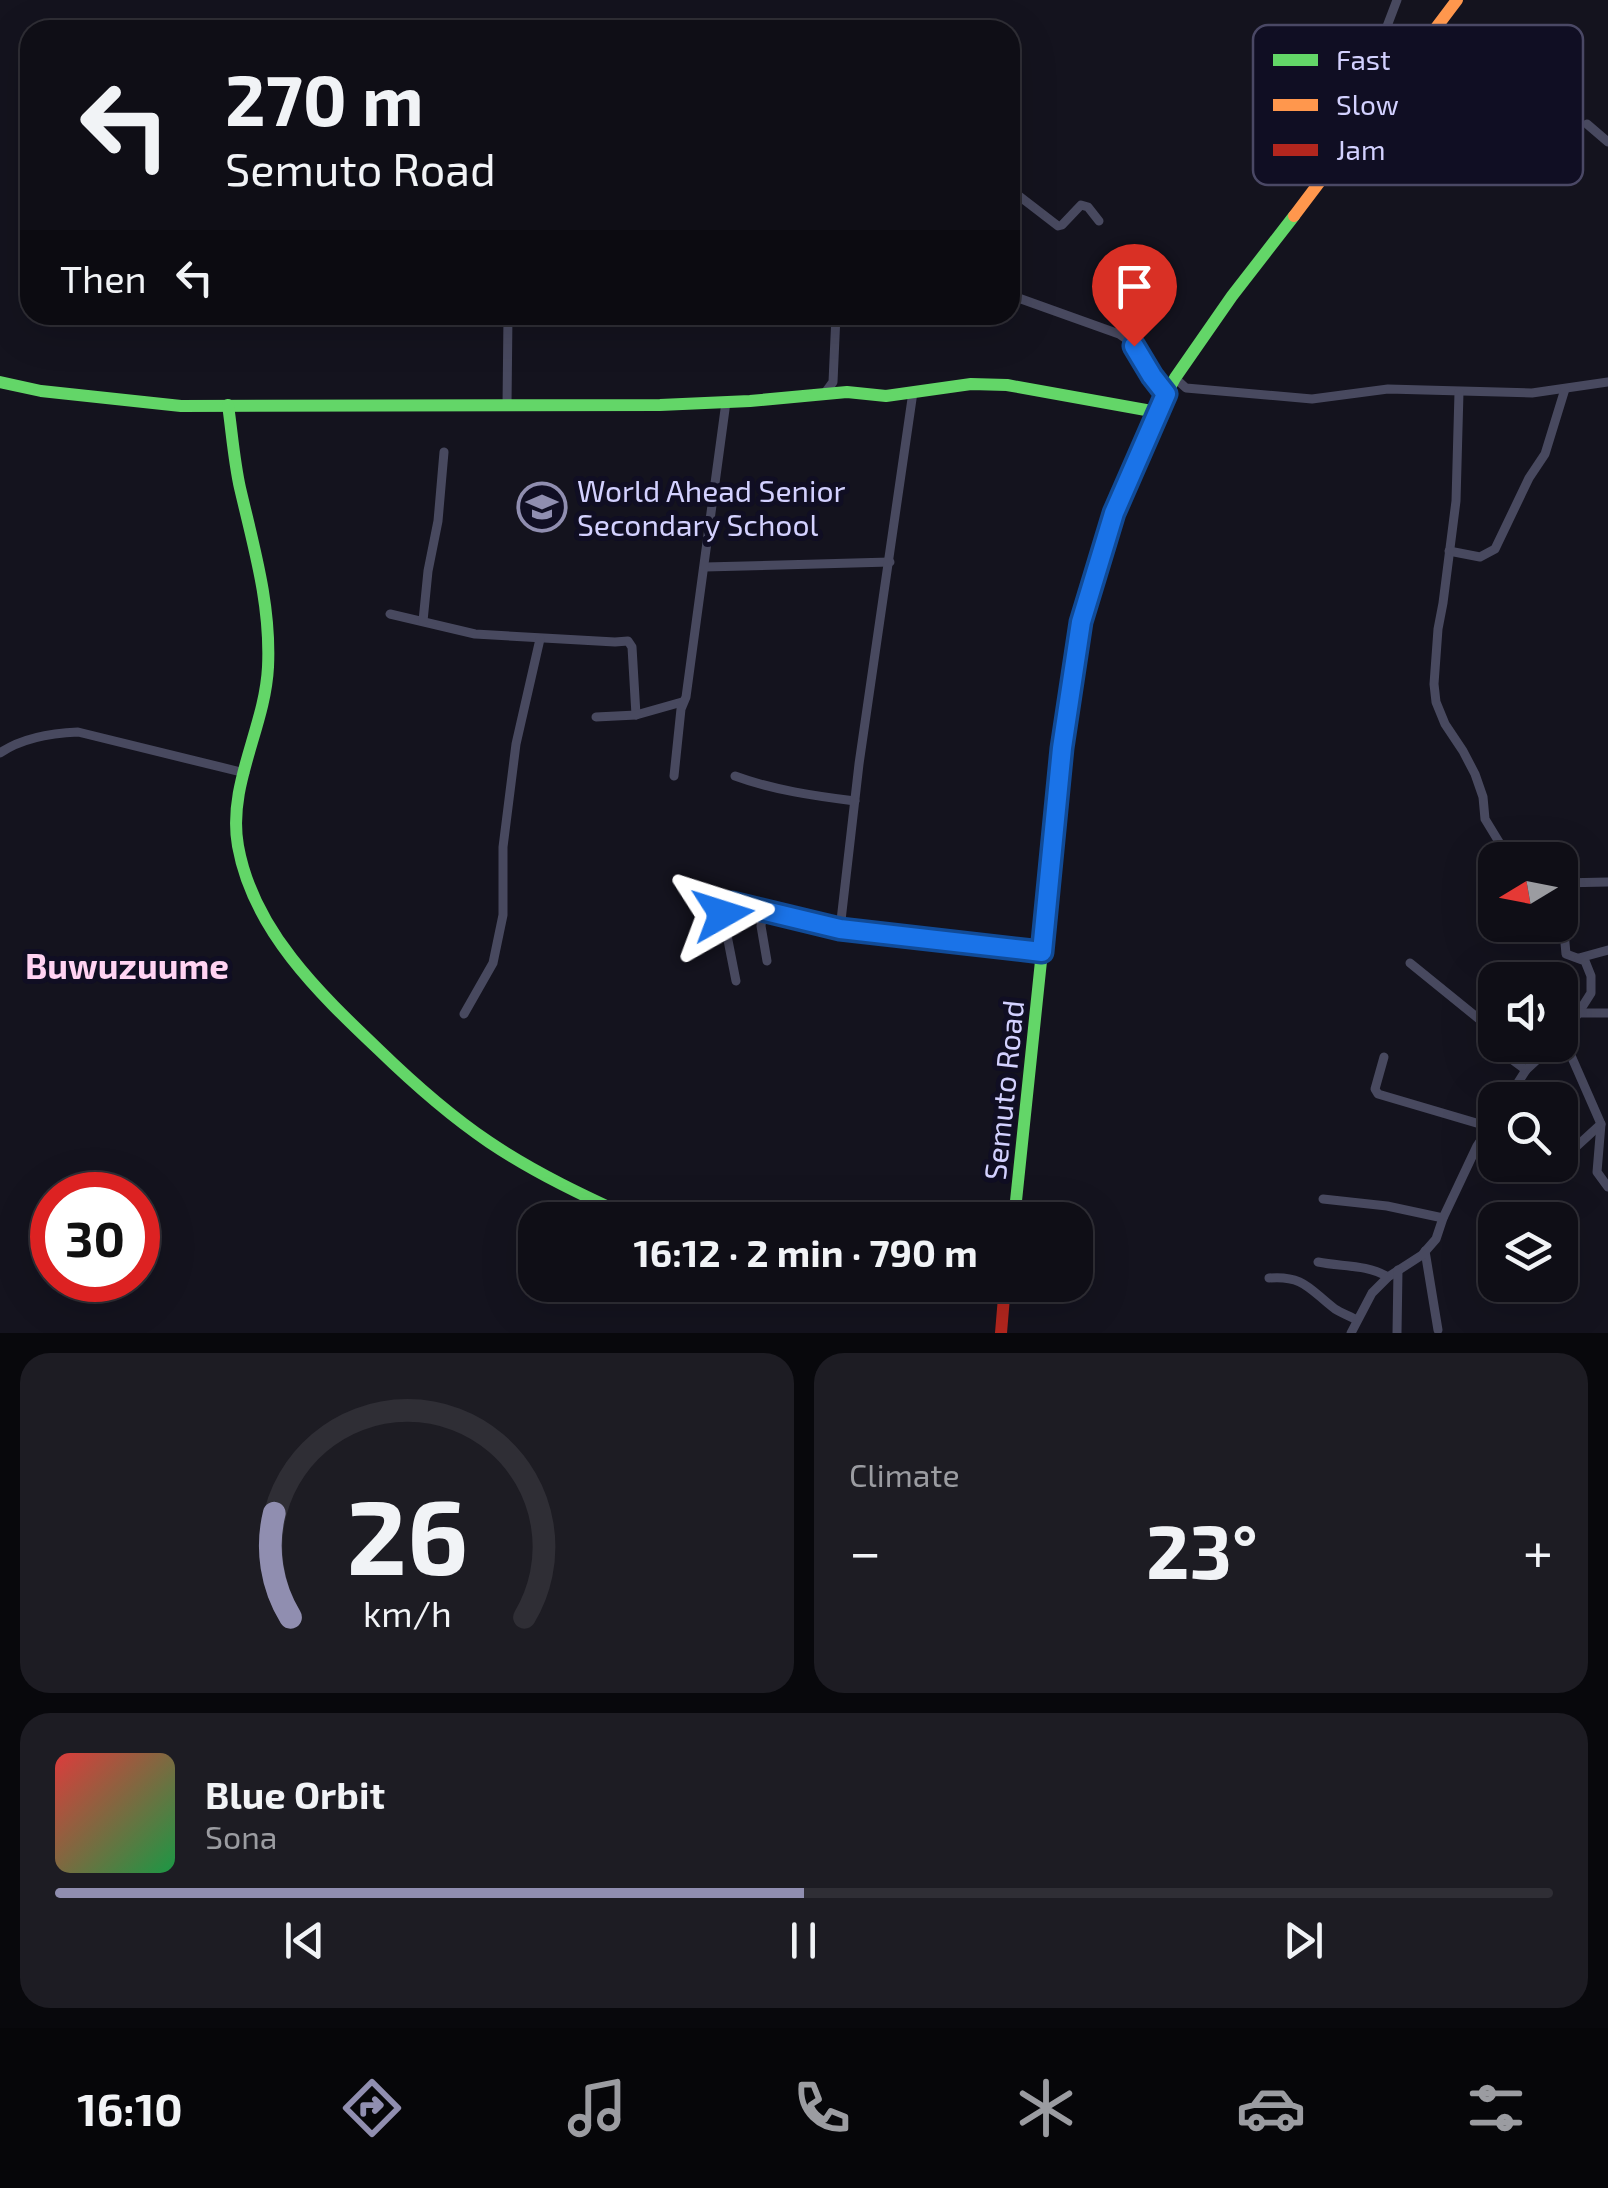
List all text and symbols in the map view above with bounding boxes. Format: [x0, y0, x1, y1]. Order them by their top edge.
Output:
legend [1253, 25, 1583, 185]
text: Fast [1336, 42, 1391, 76]
text: 270 m [225, 56, 424, 140]
icon: left [60, 60, 190, 190]
text: Slow [1336, 87, 1399, 121]
text: Jam [1336, 132, 1385, 166]
text: Semuto Road [225, 141, 496, 195]
pin [1092, 244, 1177, 347]
icon: left [167, 250, 222, 305]
text: Then [60, 255, 147, 301]
icon: arrive [1107, 259, 1162, 314]
place label: World Ahead Senior Secondary School [577, 472, 845, 542]
school or university icon: World Ahead Senior Secondary School [516, 481, 568, 533]
north arrow [1478, 842, 1578, 942]
map controls [1478, 842, 1578, 1302]
position arrow [671, 862, 775, 966]
district label: Buwuzuume [25, 944, 229, 986]
button: sound [1478, 962, 1578, 1062]
street label: Semuto Road [976, 998, 1030, 1182]
button: search [1478, 1082, 1578, 1182]
speed limit sign: 30 [30, 1172, 160, 1302]
button: layers [1478, 1202, 1578, 1302]
text: 16:12 · 2 min · 790 m [633, 1229, 978, 1275]
text: Climate [849, 1455, 960, 1493]
text: 26 [346, 1471, 468, 1596]
text: 23° [1146, 1504, 1258, 1594]
text: − [849, 1517, 881, 1583]
text: + [1523, 1517, 1553, 1583]
text: km/h [363, 1591, 451, 1634]
text: Blue Orbit [205, 1771, 385, 1817]
text: Sona [205, 1817, 277, 1855]
icon: previous [277, 1913, 332, 1968]
icon: pause [776, 1913, 831, 1968]
icon: next [1276, 1913, 1331, 1968]
icon: directions [337, 2073, 407, 2143]
icon: music [562, 2073, 632, 2143]
icon: phone [787, 2073, 857, 2143]
icon: climate [1011, 2073, 1081, 2143]
icon: car [1236, 2073, 1306, 2143]
icon: filters [1461, 2073, 1531, 2143]
text: 16:10 [77, 2081, 183, 2135]

